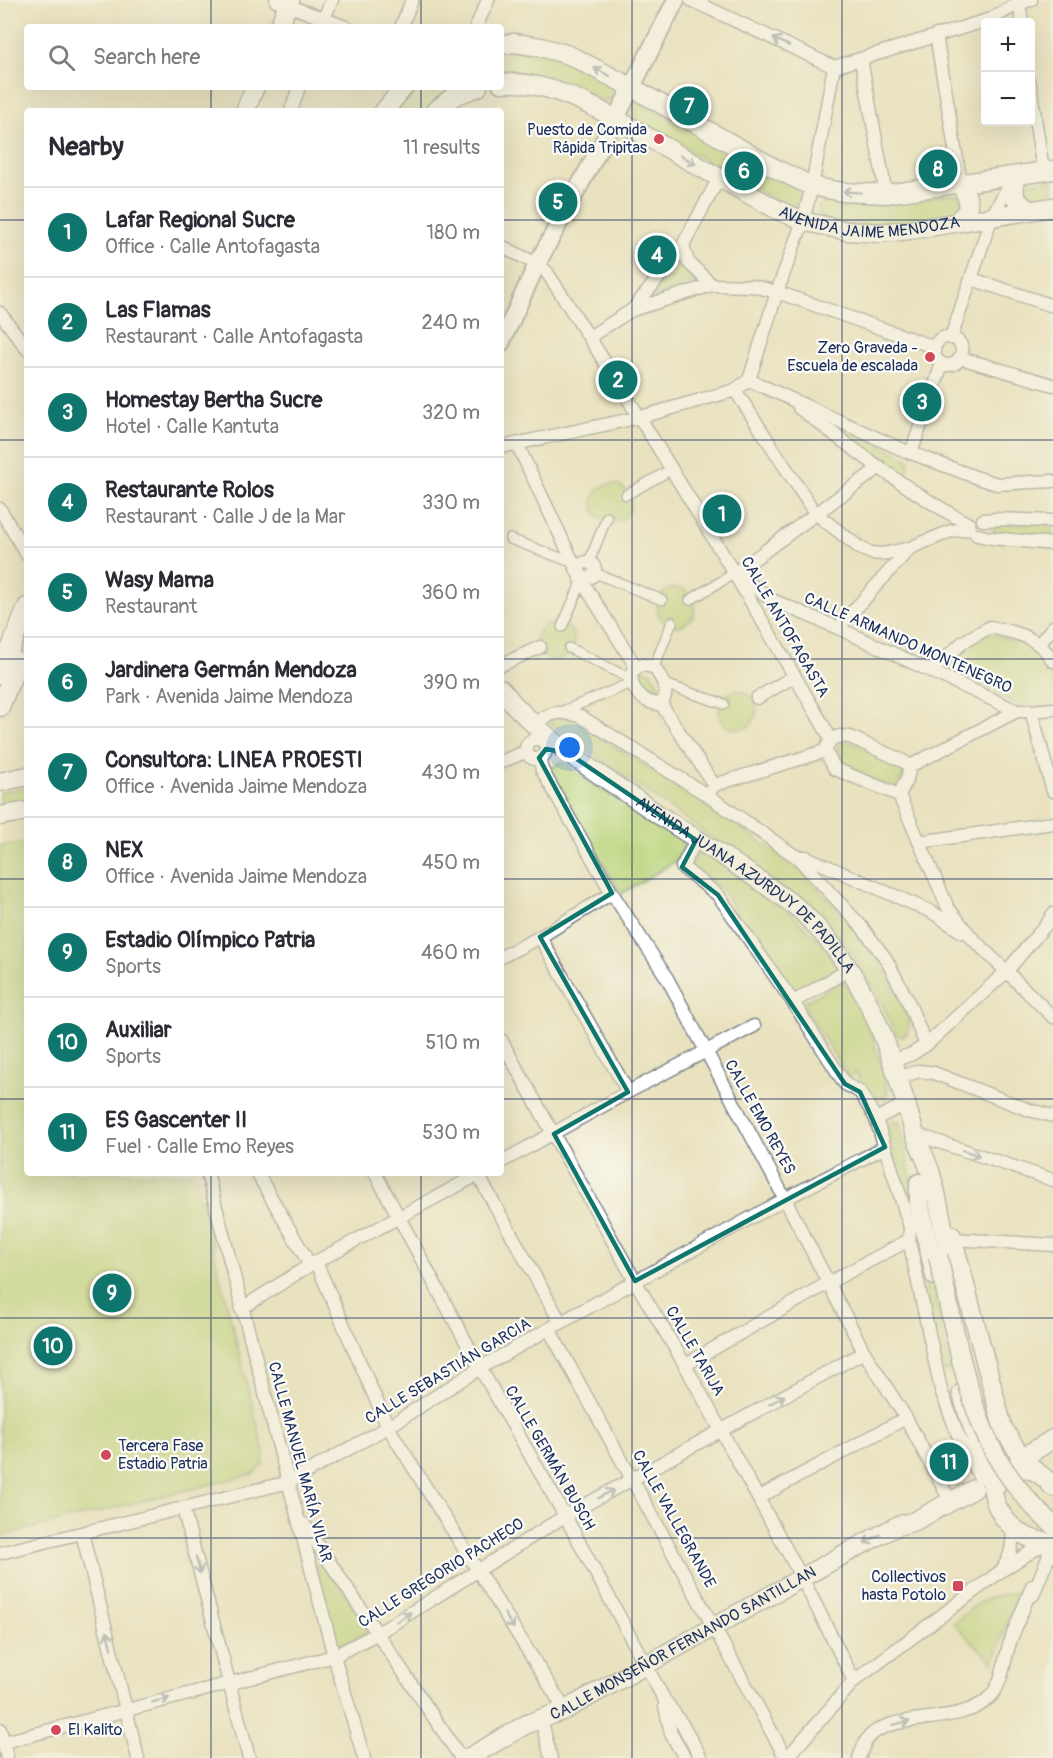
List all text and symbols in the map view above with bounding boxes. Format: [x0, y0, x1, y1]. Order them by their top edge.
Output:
map controls [981, 18, 1035, 126]
button: + [981, 18, 1035, 72]
search box [24, 24, 504, 90]
one-way arrow [772, 36, 790, 48]
icon: search [45, 41, 78, 74]
text: Search here [93, 43, 200, 71]
one-way arrow [594, 66, 612, 77]
button: − [981, 72, 1035, 126]
pin: 7 [670, 84, 708, 128]
place label: Puesto de Comida Rápida Tripitas [527, 120, 647, 158]
text: Nearby [48, 131, 124, 163]
marker: Puesto de Comida Rápida Tripitas [652, 132, 666, 146]
text: 11 results [403, 135, 480, 160]
pin: 8 [918, 146, 958, 192]
pin: 6 [724, 148, 764, 194]
one-way arrow [679, 155, 696, 167]
pin: 5 [538, 180, 578, 224]
one-way arrow [842, 187, 862, 198]
street label: AVENIDA JAIME MENDOZA [776, 202, 961, 243]
text: Lafar Regional Sucre [105, 206, 295, 234]
text: 1 [64, 220, 71, 245]
text: 180 m [426, 220, 480, 245]
pin: 4 [638, 232, 676, 278]
text: Office · Calle Antofagasta [105, 234, 320, 259]
text: Las Flamas [105, 296, 211, 324]
text: 2 [62, 310, 73, 335]
text: 240 m [421, 310, 480, 335]
text: Restaurant · Calle Antofagasta [105, 324, 363, 349]
place label: Zero Graveda - Escuela de escalada [787, 338, 918, 376]
marker: Zero Graveda - Escuela de escalada [923, 350, 937, 364]
pin: 2 [598, 358, 638, 403]
pin: 3 [902, 380, 942, 424]
text: Homestay Bertha Sucre [105, 386, 322, 414]
text: 3 [62, 400, 73, 425]
text: 320 m [422, 400, 480, 425]
text: Hotel · Calle Kantuta [105, 414, 279, 439]
text: Restaurante Rolos [105, 476, 274, 504]
text: 4 [62, 490, 73, 515]
text: 330 m [422, 490, 480, 515]
pin: 1 [702, 492, 742, 536]
text: Restaurant · Calle J de la Mar [105, 504, 345, 529]
street label: CALLE ANTOFAGASTA [736, 553, 834, 701]
text: Wasy Mama [105, 566, 214, 594]
text: 5 [62, 580, 73, 605]
text: 360 m [421, 580, 480, 605]
street label: CALLE ARMANDO MONTENEGRO [801, 588, 1015, 698]
text: Restaurant [105, 594, 197, 619]
text: Jardinera Germán Mendoza [105, 656, 357, 684]
text: 6 [62, 670, 73, 695]
text: 390 m [423, 670, 480, 695]
text: Park · Avenida Jaime Mendoza [105, 684, 353, 709]
your location [555, 733, 584, 762]
text: Consultora: LINEA PROESTI [105, 746, 363, 774]
text: 7 [62, 760, 73, 785]
text: 430 m [421, 760, 480, 785]
text: Office · Avenida Jaime Mendoza [105, 774, 367, 799]
street label: AVENIDA JUANA AZURDUY DE PADILLA [632, 792, 859, 977]
text: NEX [105, 836, 144, 864]
text: 8 [62, 850, 73, 875]
text: 450 m [422, 850, 480, 875]
text: Office · Avenida Jaime Mendoza [105, 864, 367, 889]
text: Estadio Olímpico Patria [105, 926, 315, 954]
text: 9 [62, 940, 73, 965]
text: 460 m [421, 940, 480, 965]
text: Sports [105, 954, 161, 979]
text: Auxiliar [105, 1016, 172, 1044]
text: 10 [57, 1030, 78, 1055]
text: 510 m [426, 1030, 480, 1055]
text: Sports [105, 1044, 161, 1069]
street label: CALLE EMO REYES [720, 1056, 800, 1178]
text: ES Gascenter II [105, 1106, 247, 1134]
text: 11 [60, 1120, 75, 1145]
text: 530 m [422, 1120, 480, 1145]
text: Fuel · Calle Emo Reyes [105, 1134, 294, 1159]
one-way arrow [961, 1148, 980, 1159]
pin: 9 [92, 1270, 132, 1316]
street label: CALLE TARIJA [661, 1302, 729, 1400]
street label: CALLE SEBASTIÁN GARCIA [361, 1314, 535, 1428]
pin: 10 [34, 1324, 72, 1368]
street label: CALLE MANUEL MARÍA VILAR [264, 1360, 336, 1564]
street label: CALLE GERMÁN BUSCH [500, 1382, 600, 1534]
one-way arrow [768, 1394, 785, 1406]
place label: Tercera Fase Estadio Patria [118, 1436, 208, 1474]
pin: 11 [930, 1440, 968, 1484]
street label: CALLE VALLEGRANDE [628, 1447, 720, 1591]
marker: Tercera Fase Estadio Patria [99, 1448, 113, 1462]
one-way arrow [597, 1488, 615, 1499]
street label: CALLE GREGORIO PACHECO [354, 1514, 528, 1632]
one-way arrow [864, 1534, 882, 1545]
one-way arrow [193, 1555, 204, 1574]
street label: CALLE MONSEÑOR FERNANDO SANTILLAN [547, 1562, 820, 1725]
place label: Collectivos hasta Potolo [862, 1567, 946, 1605]
marker: Collectivos hasta Potolo [951, 1579, 965, 1593]
one-way arrow [395, 1611, 412, 1623]
one-way arrow [504, 1612, 516, 1629]
one-way arrow [103, 1631, 115, 1650]
one-way arrow [152, 1693, 171, 1705]
one-way arrow [891, 1717, 910, 1729]
place label: El Kalito [68, 1720, 123, 1740]
marker: El Kalito [49, 1723, 63, 1737]

